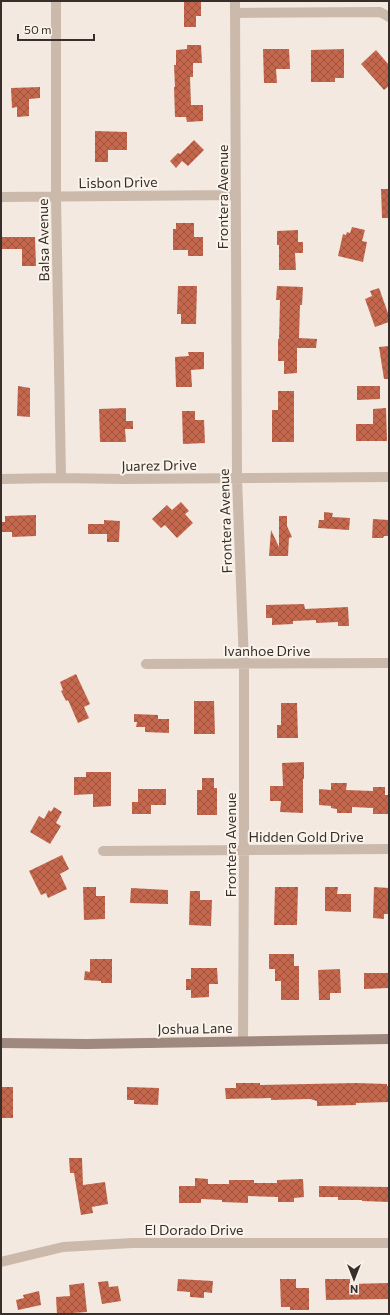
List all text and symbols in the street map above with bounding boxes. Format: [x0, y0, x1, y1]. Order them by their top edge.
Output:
scale bar [18, 16, 94, 42]
text: 50 m [24, 22, 52, 36]
street label: Frontera Avenue [214, 145, 231, 249]
street label: Lisbon Drive [78, 173, 158, 191]
street label: Balsa Avenue [34, 198, 52, 282]
street label: Juarez Drive [121, 456, 197, 474]
street label: Frontera Avenue [215, 468, 235, 574]
street label: Ivanhoe Drive [224, 642, 310, 659]
street label: Frontera Avenue [222, 793, 239, 897]
street label: Hidden Gold Drive [248, 828, 364, 845]
street label: Joshua Lane [157, 1019, 233, 1037]
street label: El Dorado Drive [145, 1221, 243, 1238]
north arrow [334, 1259, 374, 1299]
text: N [350, 1283, 358, 1296]

